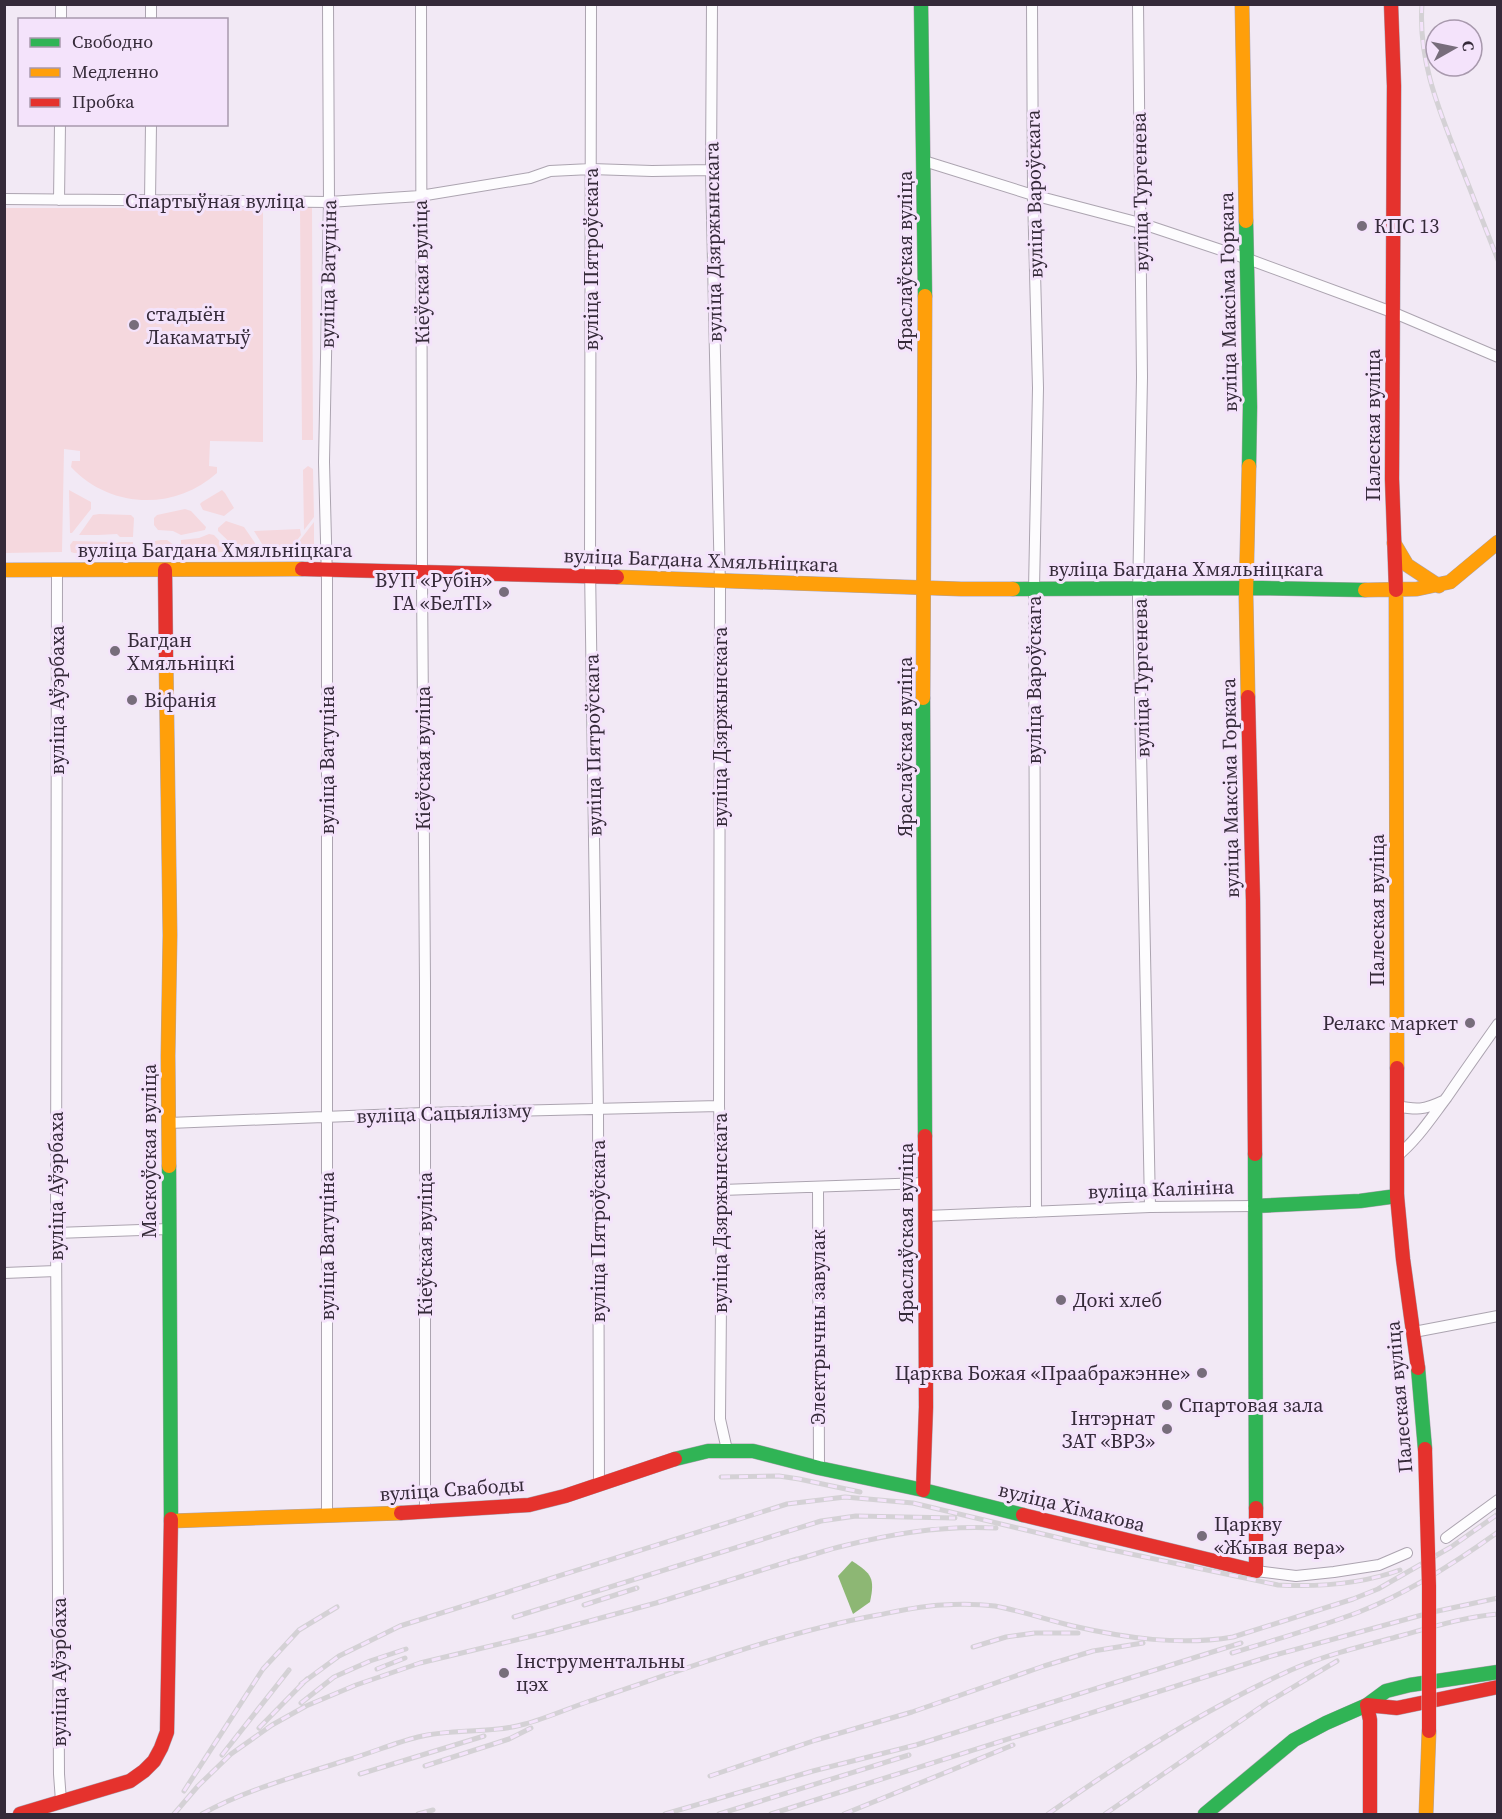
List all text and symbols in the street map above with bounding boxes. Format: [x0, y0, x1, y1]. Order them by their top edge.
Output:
legend [18, 18, 228, 126]
north arrow [1424, 18, 1484, 78]
text: Свободно [72, 29, 153, 54]
text: С [1457, 39, 1480, 52]
text: Медленно [72, 59, 159, 84]
text: Пробка [72, 89, 135, 114]
street label: вуліца Вароўскага [1019, 109, 1049, 279]
street label: вуліца Тургенева [1125, 111, 1155, 272]
street label: вуліца Дзяржынскага [697, 141, 729, 343]
street label: вуліца Пятроўскага [577, 167, 605, 350]
street label: Яраслаўская вуліца [891, 170, 919, 351]
street label: Спартыўная вуліца [125, 187, 306, 215]
street label: вуліца Максіма Горкага [1212, 191, 1244, 412]
street label: вуліца Ватуціна [313, 198, 343, 349]
street label: Кіеўская вуліца [406, 199, 436, 345]
place label: КПС 13 [1374, 212, 1439, 240]
marker: КПС 13 [1355, 219, 1369, 233]
place label: стадыён Лакаматыў [146, 300, 251, 351]
marker: стадыён Лакаматыў [127, 318, 141, 332]
street label: Палеская вуліца [1359, 348, 1387, 501]
street label: вуліца Багдана Хмяльніцкага [78, 536, 353, 564]
street label: вуліца Багдана Хмяльніцкага [563, 541, 840, 579]
street label: вуліца Багдана Хмяльніцкага [1049, 555, 1324, 583]
place label: ВУП «Рубін» ГА «БелТІ» [375, 566, 492, 617]
marker: ВУП «Рубін» ГА «БелТІ» [497, 585, 511, 599]
street label: вуліца Вароўскага [1020, 595, 1048, 764]
street label: вуліца Тургенева [1126, 597, 1156, 758]
street label: вуліца Аўэрбаха [43, 624, 71, 775]
place label: Багдан Хмяльніцкі [127, 626, 235, 677]
street label: вуліца Дзяржынскага [706, 626, 734, 827]
marker: Багдан Хмяльніцкі [108, 644, 122, 658]
street label: вуліца Пятроўскага [577, 653, 609, 837]
street label: Яраслаўская вуліца [891, 656, 919, 837]
street label: вуліца Максіма Горкага [1214, 677, 1246, 898]
street label: вуліца Ватуціна [313, 685, 341, 834]
street label: Кіеўская вуліца [409, 685, 437, 830]
place label: Віфанія [144, 686, 217, 714]
marker: Віфанія [125, 693, 139, 707]
street label: Палеская вуліца [1363, 833, 1391, 986]
place label: Релакс маркет [1322, 1009, 1458, 1037]
marker: Релакс маркет [1463, 1016, 1477, 1030]
street label: Маскоўская вуліца [135, 1063, 163, 1238]
street label: вуліца Сацыялізму [356, 1096, 533, 1130]
street label: вуліца Аўэрбаха [42, 1110, 70, 1261]
street label: вуліца Дзяржынскага [706, 1112, 734, 1313]
street label: вуліца Пятроўскага [584, 1139, 612, 1322]
street label: Яраслаўская вуліца [892, 1142, 920, 1323]
street label: вуліца Ватуціна [313, 1171, 341, 1320]
street label: Кіеўская вуліца [411, 1171, 439, 1316]
street label: вуліца Калініна [1087, 1172, 1236, 1206]
street label: Электрычны завулак [804, 1229, 832, 1425]
place label: Докі хлеб [1073, 1286, 1162, 1314]
marker: Докі хлеб [1054, 1293, 1068, 1307]
street label: Палеская вуліца [1378, 1319, 1420, 1474]
place label: Царква Божая «Праабражэнне» [895, 1359, 1190, 1387]
marker: Царква Божая «Праабражэнне» [1195, 1366, 1209, 1380]
place label: Спартовая зала [1179, 1391, 1324, 1419]
marker: Спартовая зала [1160, 1398, 1174, 1412]
place label: Інтэрнат ЗАТ «ВРЗ» [1062, 1404, 1155, 1455]
marker: Інтэрнат ЗАТ «ВРЗ» [1160, 1422, 1174, 1436]
street label: вуліца Свабоды [379, 1470, 525, 1508]
street label: вуліца Хімакова [996, 1475, 1149, 1539]
place label: Царкву «Жывая вера» [1214, 1510, 1345, 1561]
marker: Царкву «Жывая вера» [1195, 1529, 1209, 1543]
street label: вуліца Аўэрбаха [45, 1596, 73, 1747]
place label: Інструментальны цэх [516, 1647, 685, 1698]
marker: Інструментальны цэх [497, 1666, 511, 1680]

